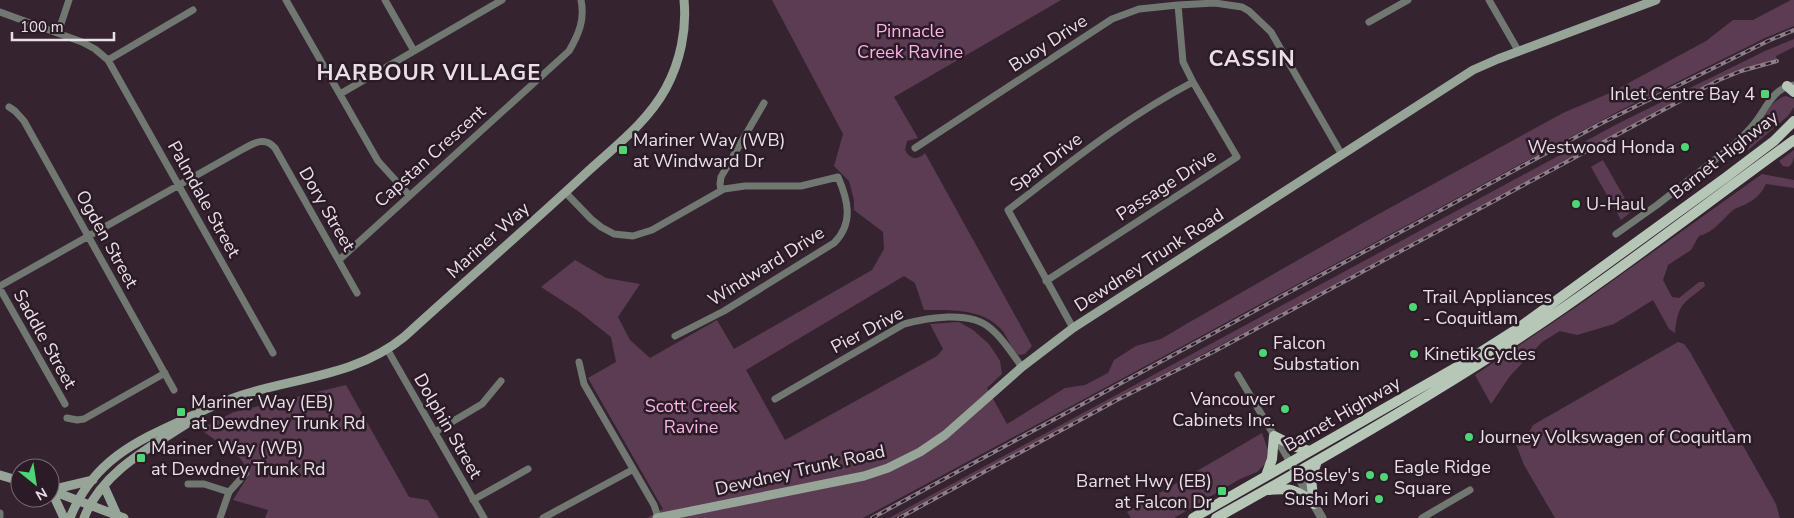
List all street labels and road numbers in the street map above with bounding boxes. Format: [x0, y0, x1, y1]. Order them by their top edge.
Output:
street label: Buoy Drive [1004, 9, 1092, 77]
street label: Capstan Crescent [369, 99, 491, 212]
street label: Barnet Highway [1665, 105, 1784, 205]
street label: Spar Drive [1005, 127, 1087, 197]
street label: Palmdale Street [162, 136, 246, 262]
street label: Passage Drive [1111, 144, 1221, 226]
street label: Dory Street [293, 163, 361, 256]
street label: Ogden Street [70, 186, 144, 293]
street label: Mariner Way [441, 196, 535, 284]
street label: Dewdney Trunk Road [1070, 203, 1228, 317]
street label: Windward Drive [703, 220, 829, 312]
street label: Saddle Street [8, 285, 83, 394]
street label: Pier Drive [827, 301, 907, 359]
street label: Dolphin Street [408, 369, 488, 484]
street label: Barnet Highway [1279, 370, 1405, 457]
street label: Dewdney Trunk Road [713, 439, 887, 501]

